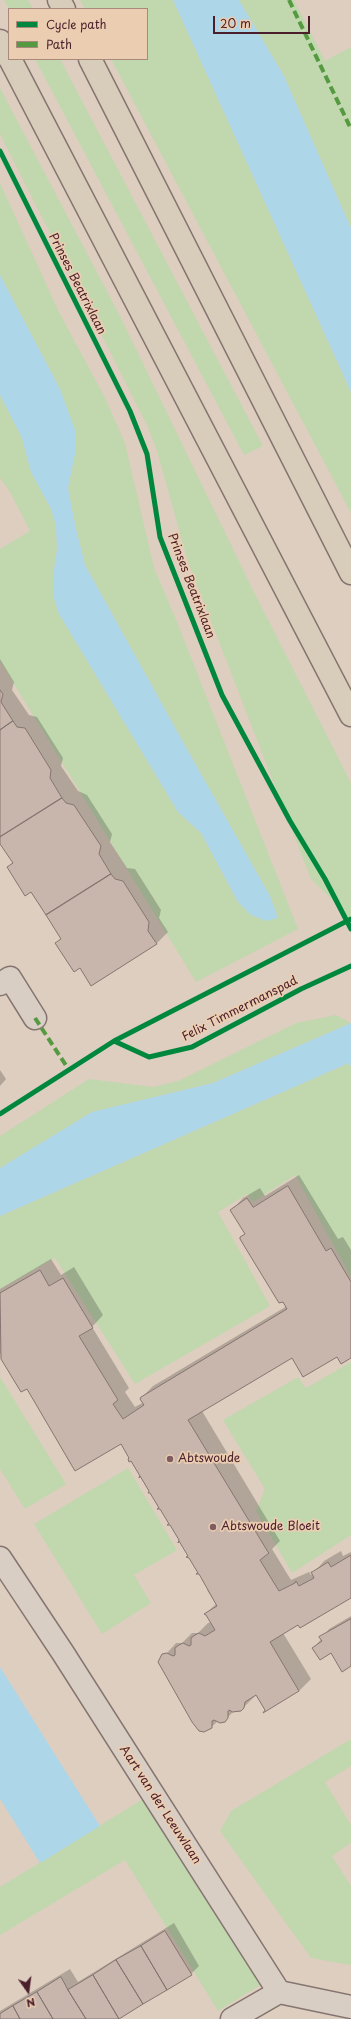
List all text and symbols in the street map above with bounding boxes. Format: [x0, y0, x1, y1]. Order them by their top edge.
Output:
legend [8, 8, 148, 60]
scale bar [215, 8, 312, 34]
text: 20 m [220, 14, 251, 32]
text: Cycle path [46, 15, 107, 33]
text: Path [46, 35, 72, 53]
street label: Prinses Beatrixlaan [45, 231, 109, 337]
street label: Prinses Beatrixlaan [164, 531, 218, 641]
street label: Felix Timmermanspad [180, 974, 300, 1044]
place label: Abtswoude [178, 1452, 240, 1466]
marker: Abtswoude [165, 1454, 175, 1464]
place label: Abtswoude Bloeit [221, 1520, 320, 1534]
marker: Abtswoude Bloeit [208, 1522, 218, 1532]
street label: Aart van der Leeuwlaan [116, 1743, 204, 1867]
north arrow [8, 1971, 48, 2011]
text: N [25, 1994, 37, 2012]

